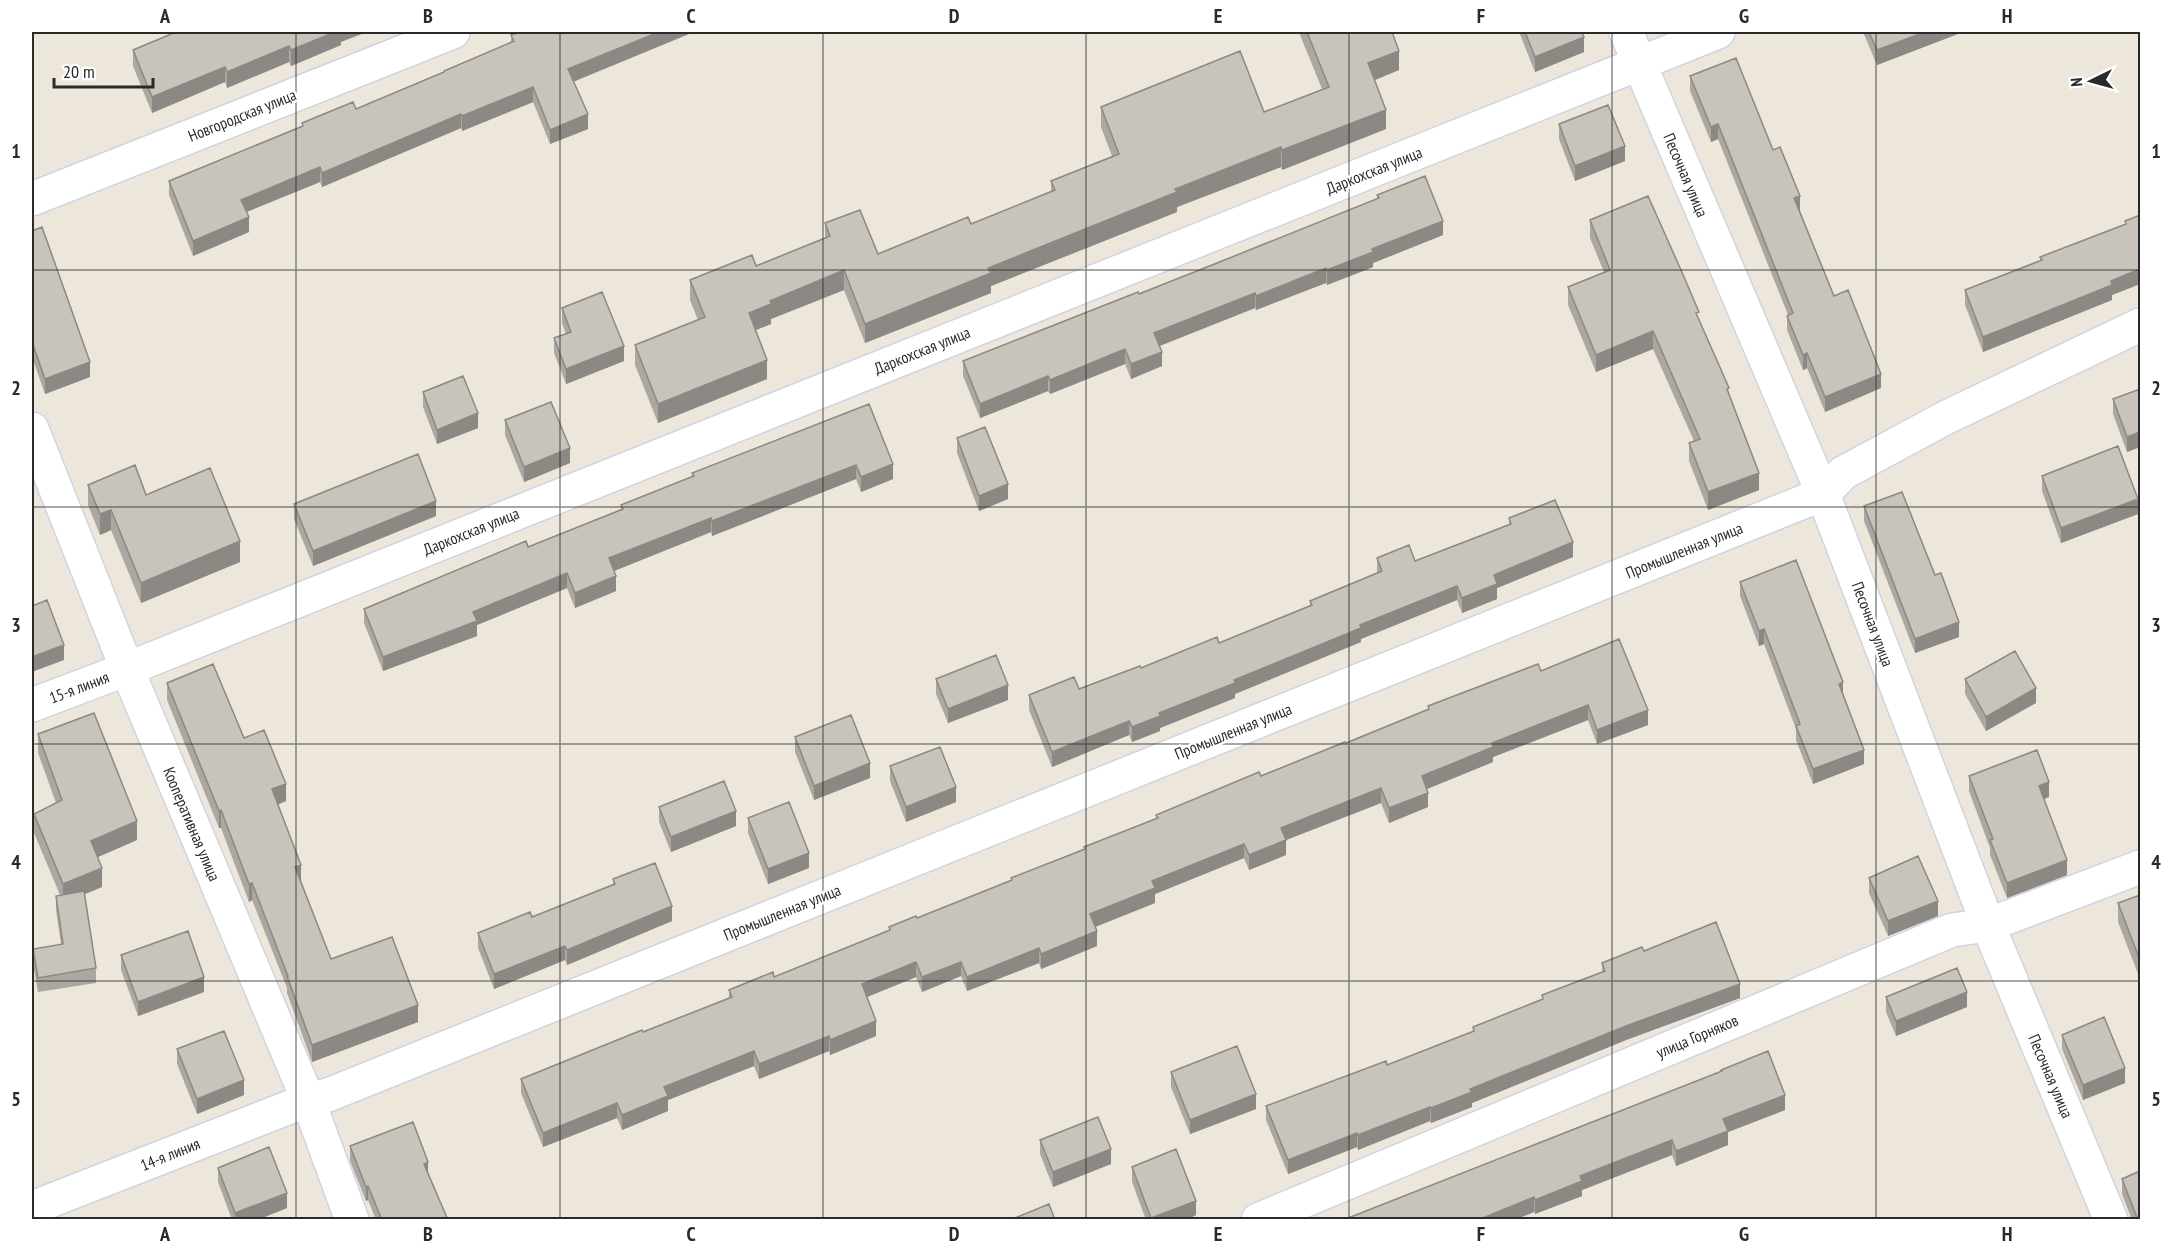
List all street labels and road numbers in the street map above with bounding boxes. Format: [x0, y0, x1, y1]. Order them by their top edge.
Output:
street label: Новгородская улица [185, 84, 299, 146]
street label: Песочная улица [1659, 130, 1713, 220]
street label: Даркохская улица [1323, 142, 1425, 198]
street label: Даркохская улица [871, 322, 973, 378]
street label: Даркохская улица [420, 503, 522, 559]
street label: Промышленная улица [1623, 517, 1745, 583]
street label: Песочная улица [1848, 579, 1898, 669]
street label: 15-я линия [46, 666, 112, 708]
street label: Промышленная улица [1172, 698, 1294, 764]
street label: Кооперативная улица [159, 764, 225, 884]
street label: Промышленная улица [721, 879, 843, 945]
street label: улица Горняков [1653, 1010, 1741, 1062]
street label: Песочная улица [2024, 1031, 2078, 1121]
street label: 14-я линия [137, 1133, 203, 1175]

